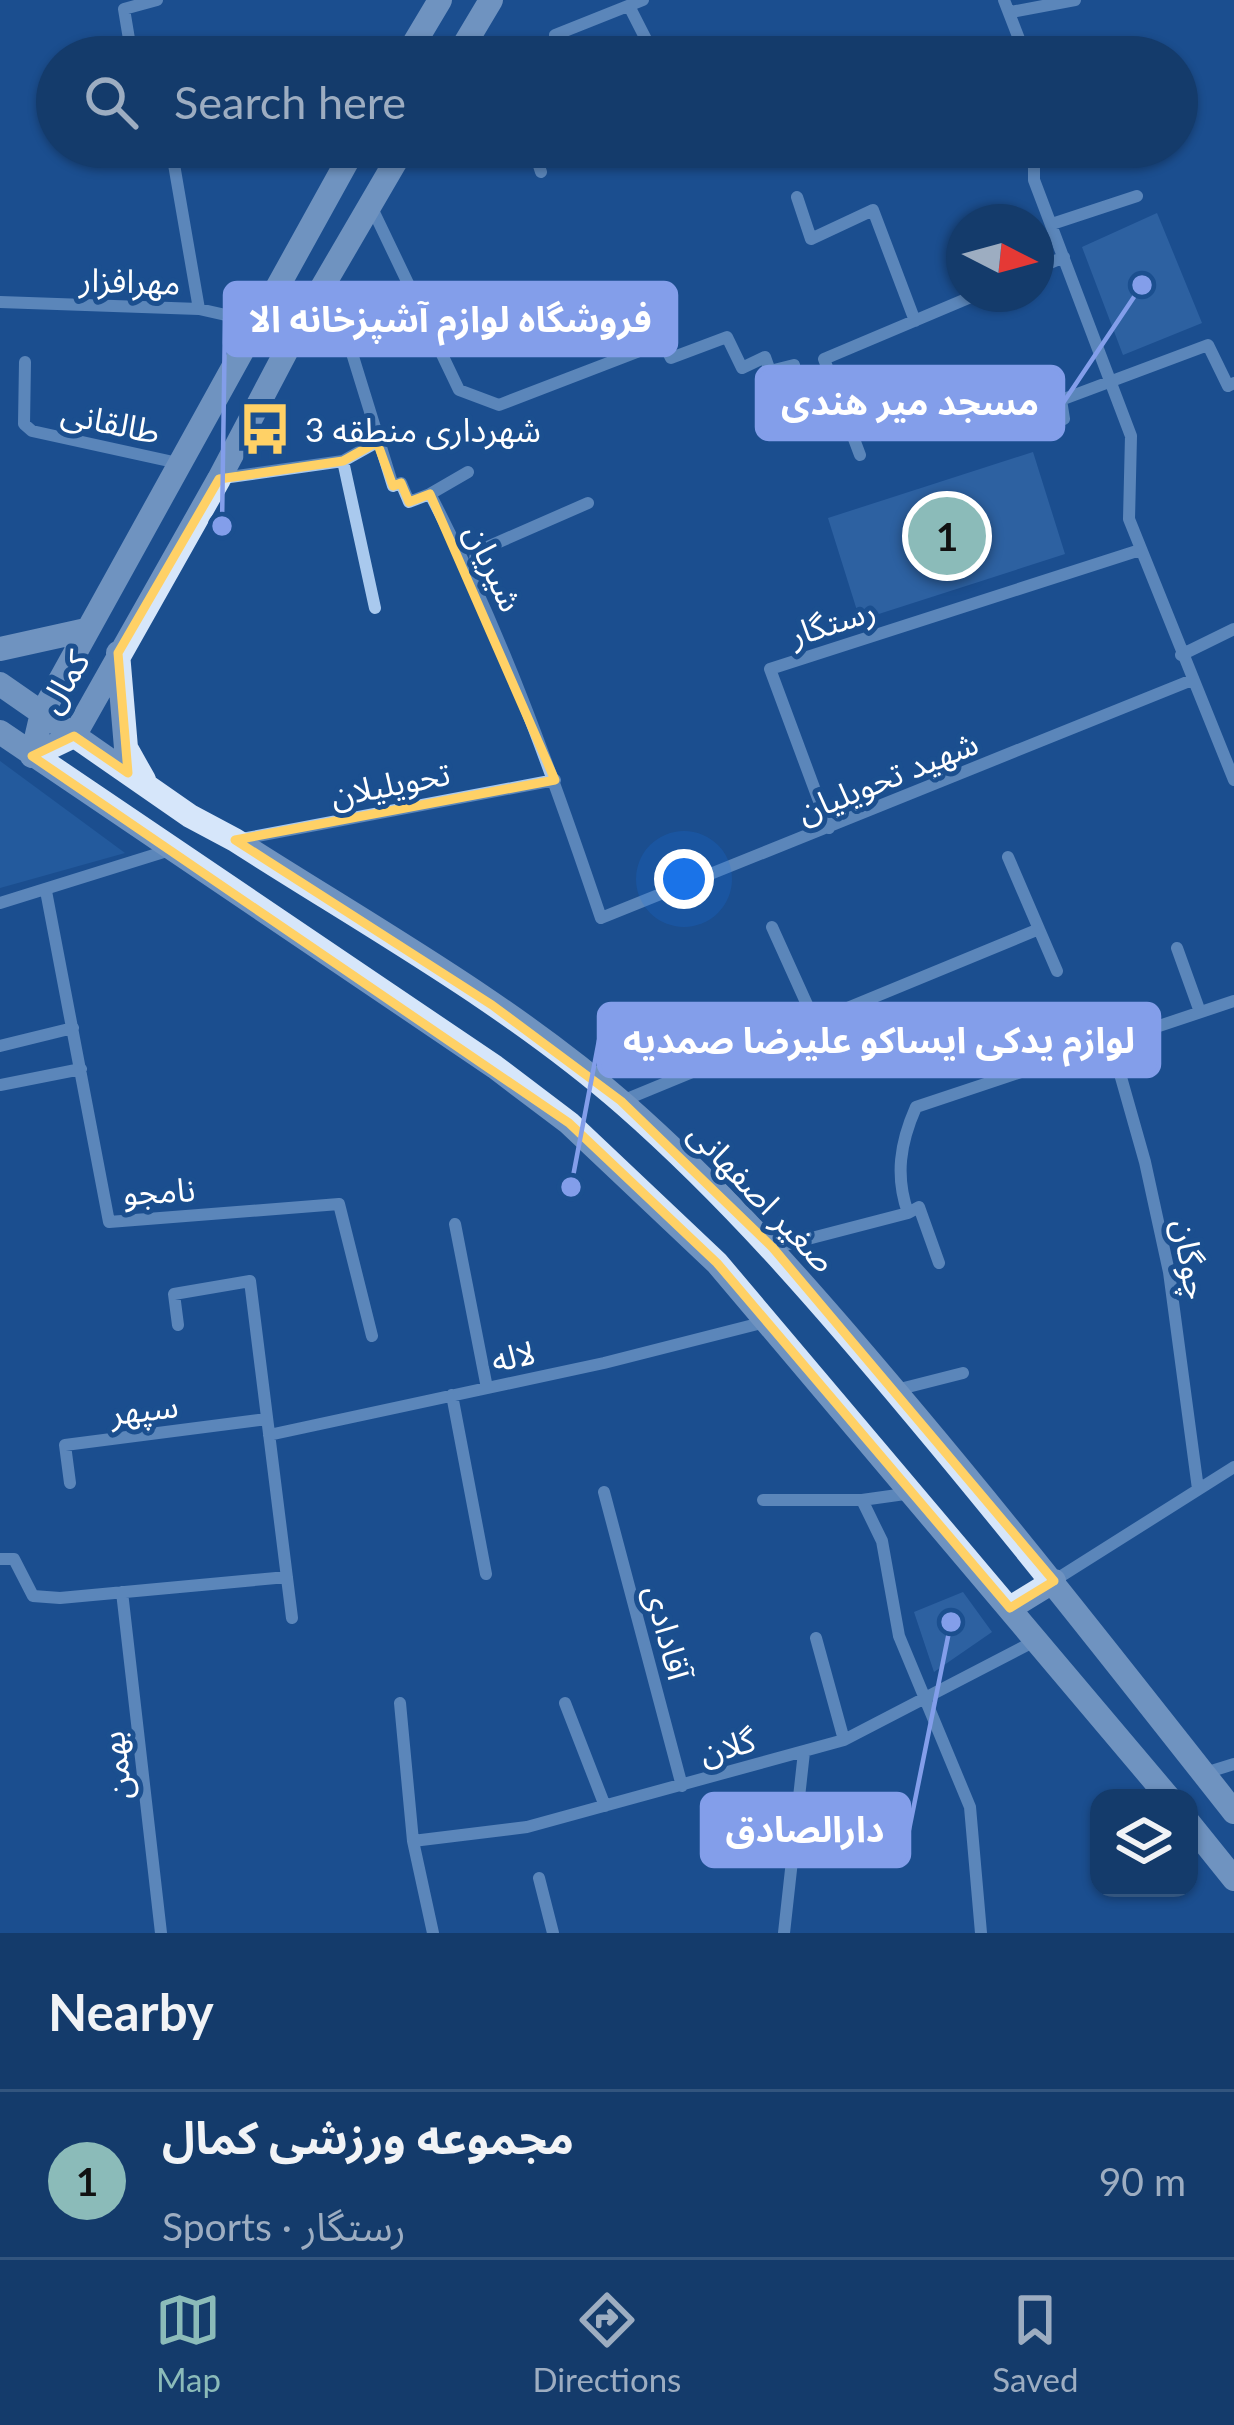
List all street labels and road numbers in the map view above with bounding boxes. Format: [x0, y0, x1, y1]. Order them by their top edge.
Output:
street label: مهرافزار [78, 258, 181, 303]
street label: طالقانی [58, 391, 164, 452]
street label: شیریان [456, 517, 533, 618]
street label: رستگار [783, 588, 880, 655]
street label: کمال [29, 642, 97, 719]
street label: شهید تحویلیان [791, 722, 984, 831]
street label: تحویلیلان [327, 752, 453, 815]
street label: صغیر اصفهانی [680, 1112, 845, 1280]
street label: نامجو [122, 1168, 196, 1213]
street label: چوگان [1162, 1216, 1219, 1303]
street label: لاله [487, 1331, 539, 1379]
street label: سپهر [107, 1384, 181, 1435]
street label: آقادادی [636, 1580, 701, 1685]
street label: گلان [695, 1718, 760, 1773]
street label: بهمن [91, 1729, 140, 1803]

